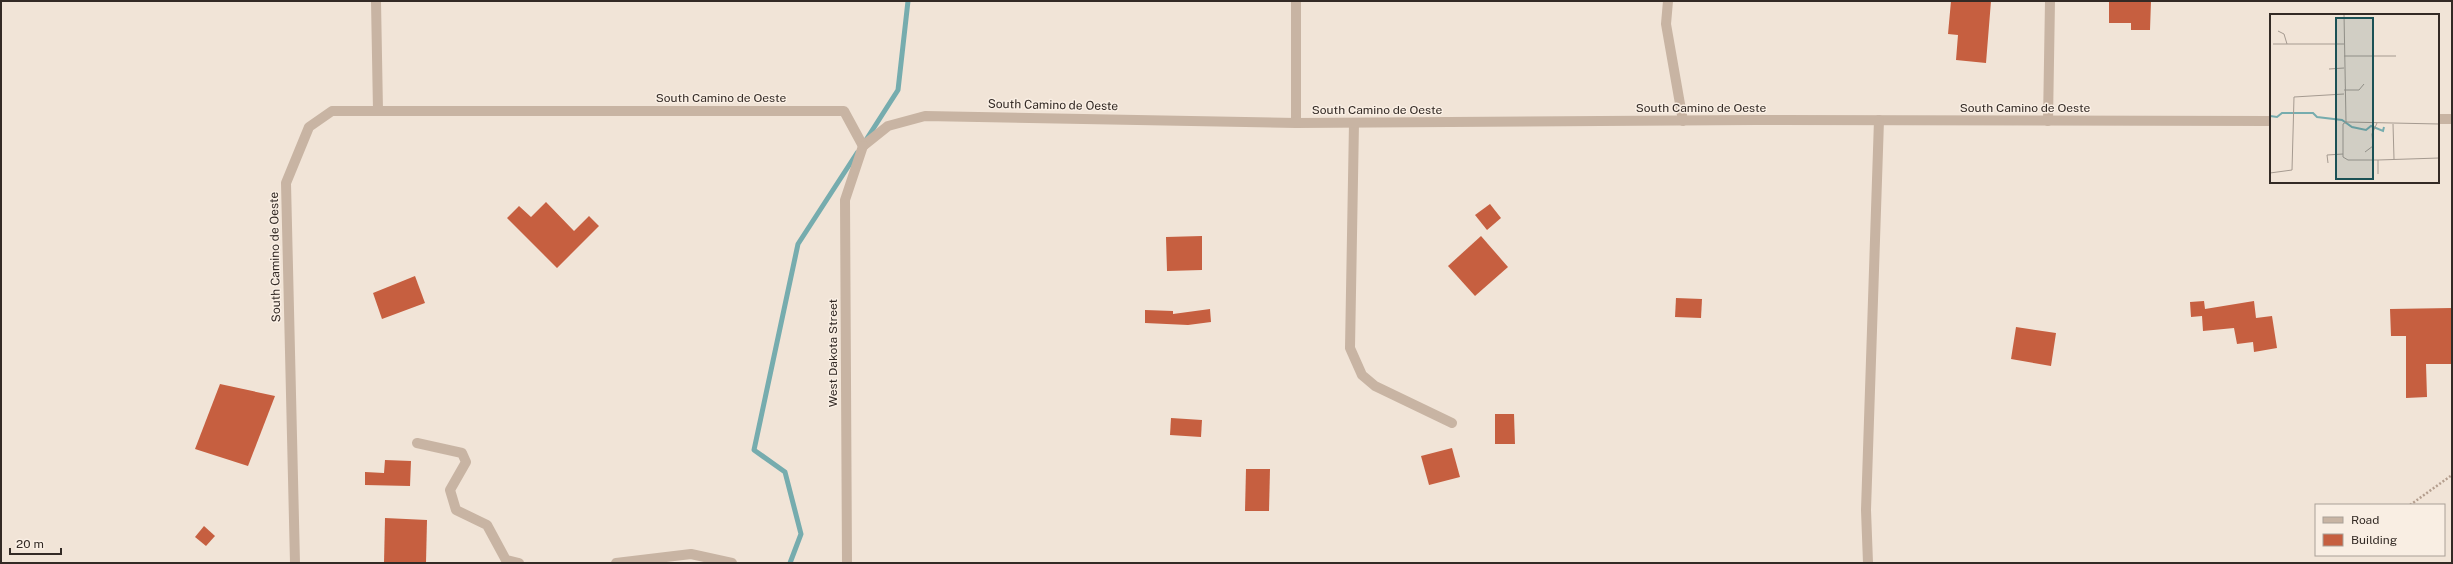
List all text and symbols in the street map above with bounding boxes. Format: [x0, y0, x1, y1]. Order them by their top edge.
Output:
inset map [2270, 14, 2439, 183]
street label: South Camino de Oeste [656, 91, 786, 105]
street label: South Camino de Oeste [988, 97, 1119, 113]
street label: South Camino de Oeste [1636, 101, 1766, 115]
street label: South Camino de Oeste [1960, 101, 2090, 115]
street label: South Camino de Oeste [1312, 103, 1442, 117]
street label: South Camino de Oeste [267, 191, 283, 322]
street label: West Dakota Street [826, 299, 840, 407]
legend [2315, 504, 2445, 556]
text: Road [2351, 513, 2379, 527]
scale bar [10, 530, 61, 556]
text: Building [2351, 533, 2397, 547]
text: 20 m [16, 537, 44, 551]

